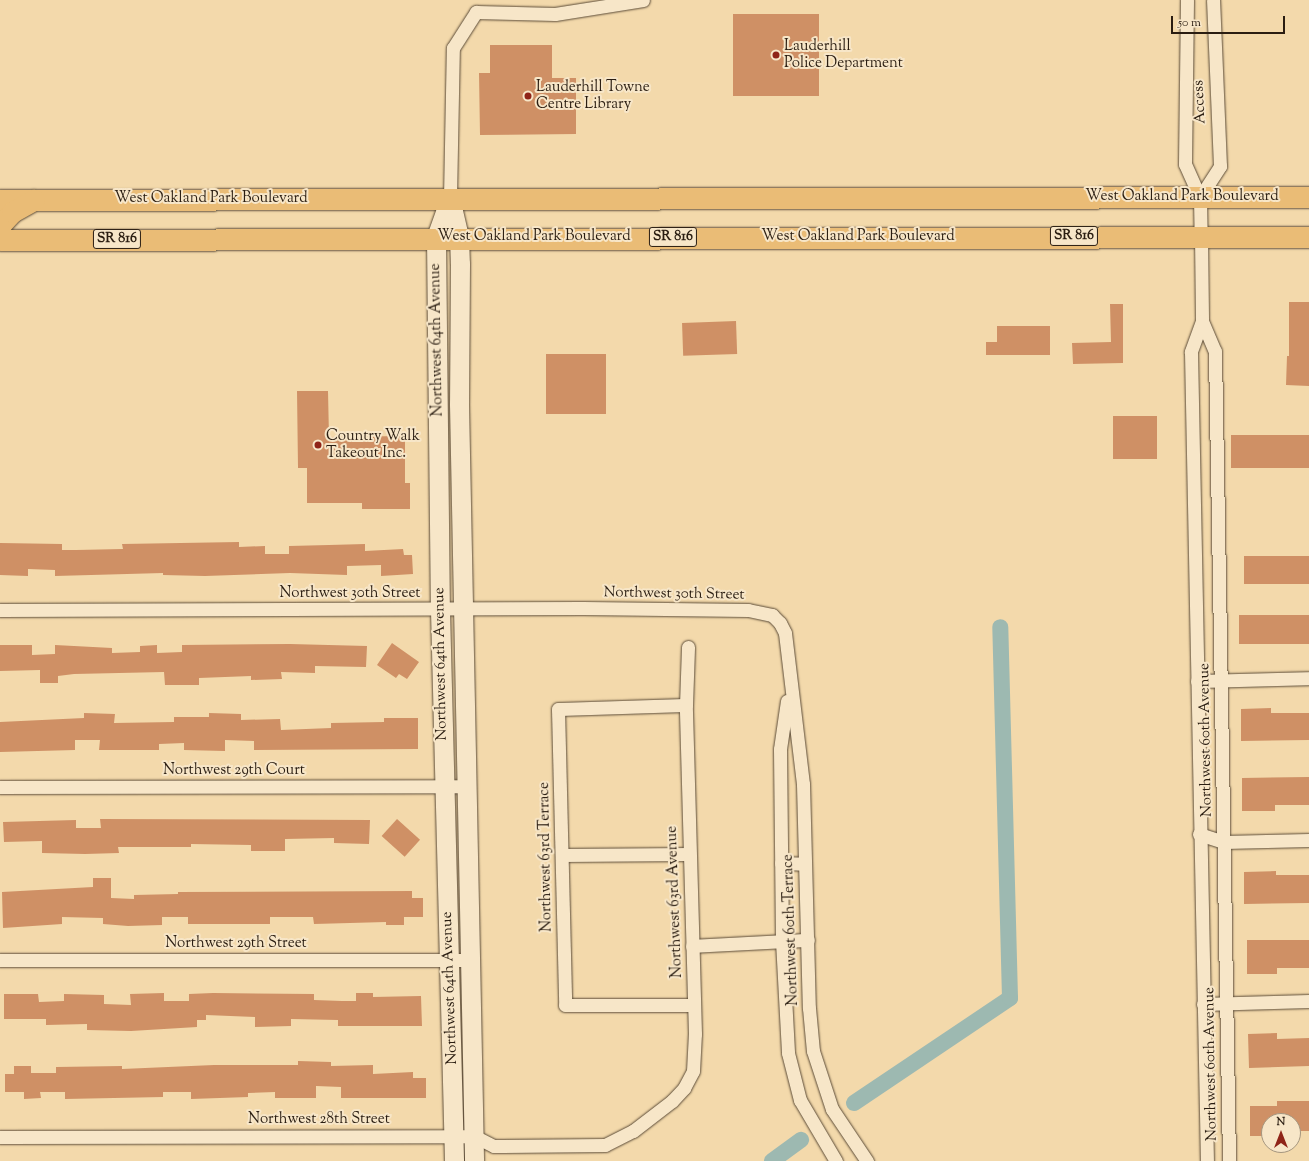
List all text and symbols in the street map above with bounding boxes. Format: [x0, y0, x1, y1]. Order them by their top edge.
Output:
scale bar [1173, 8, 1287, 34]
text: 50 m [1178, 14, 1201, 32]
place label: Lauderhill Police Department [784, 37, 903, 72]
marker: Lauderhill Police Department [771, 50, 781, 60]
place label: Lauderhill Towne Centre Library [536, 78, 650, 113]
street label: Access [1190, 80, 1210, 124]
marker: Lauderhill Towne Centre Library [523, 91, 533, 101]
street label: West Oakland Park Boulevard [1085, 188, 1279, 206]
street label: West Oakland Park Boulevard [114, 190, 308, 208]
road number: SR 816 [1049, 224, 1099, 248]
road number: SR 816 [648, 225, 698, 249]
road number: SR 816 [92, 227, 142, 251]
street label: West Oakland Park Boulevard [437, 228, 631, 246]
street label: West Oakland Park Boulevard [761, 228, 955, 246]
street label: Northwest 64th Avenue [427, 263, 447, 417]
place label: Country Walk Takeout Inc. [326, 427, 420, 462]
marker: Country Walk Takeout Inc. [313, 440, 323, 450]
street label: Northwest 30th Street [603, 584, 745, 604]
street label: Northwest 30th Street [279, 585, 421, 603]
street label: Northwest 64th Avenue [431, 587, 451, 741]
street label: Northwest 60th Avenue [1196, 663, 1216, 817]
street label: Northwest 29th Court [163, 762, 305, 780]
street label: Northwest 63rd Terrace [536, 782, 556, 932]
street label: Northwest 63rd Avenue [663, 826, 687, 978]
street label: Northwest 60th Terrace [779, 854, 803, 1006]
street label: Northwest 64th Avenue [438, 911, 462, 1065]
street label: Northwest 29th Street [165, 935, 307, 953]
street label: Northwest 60th Avenue [1201, 987, 1221, 1141]
street label: Northwest 28th Street [248, 1111, 390, 1129]
north arrow [1261, 1113, 1301, 1153]
text: N [1277, 1114, 1285, 1130]

